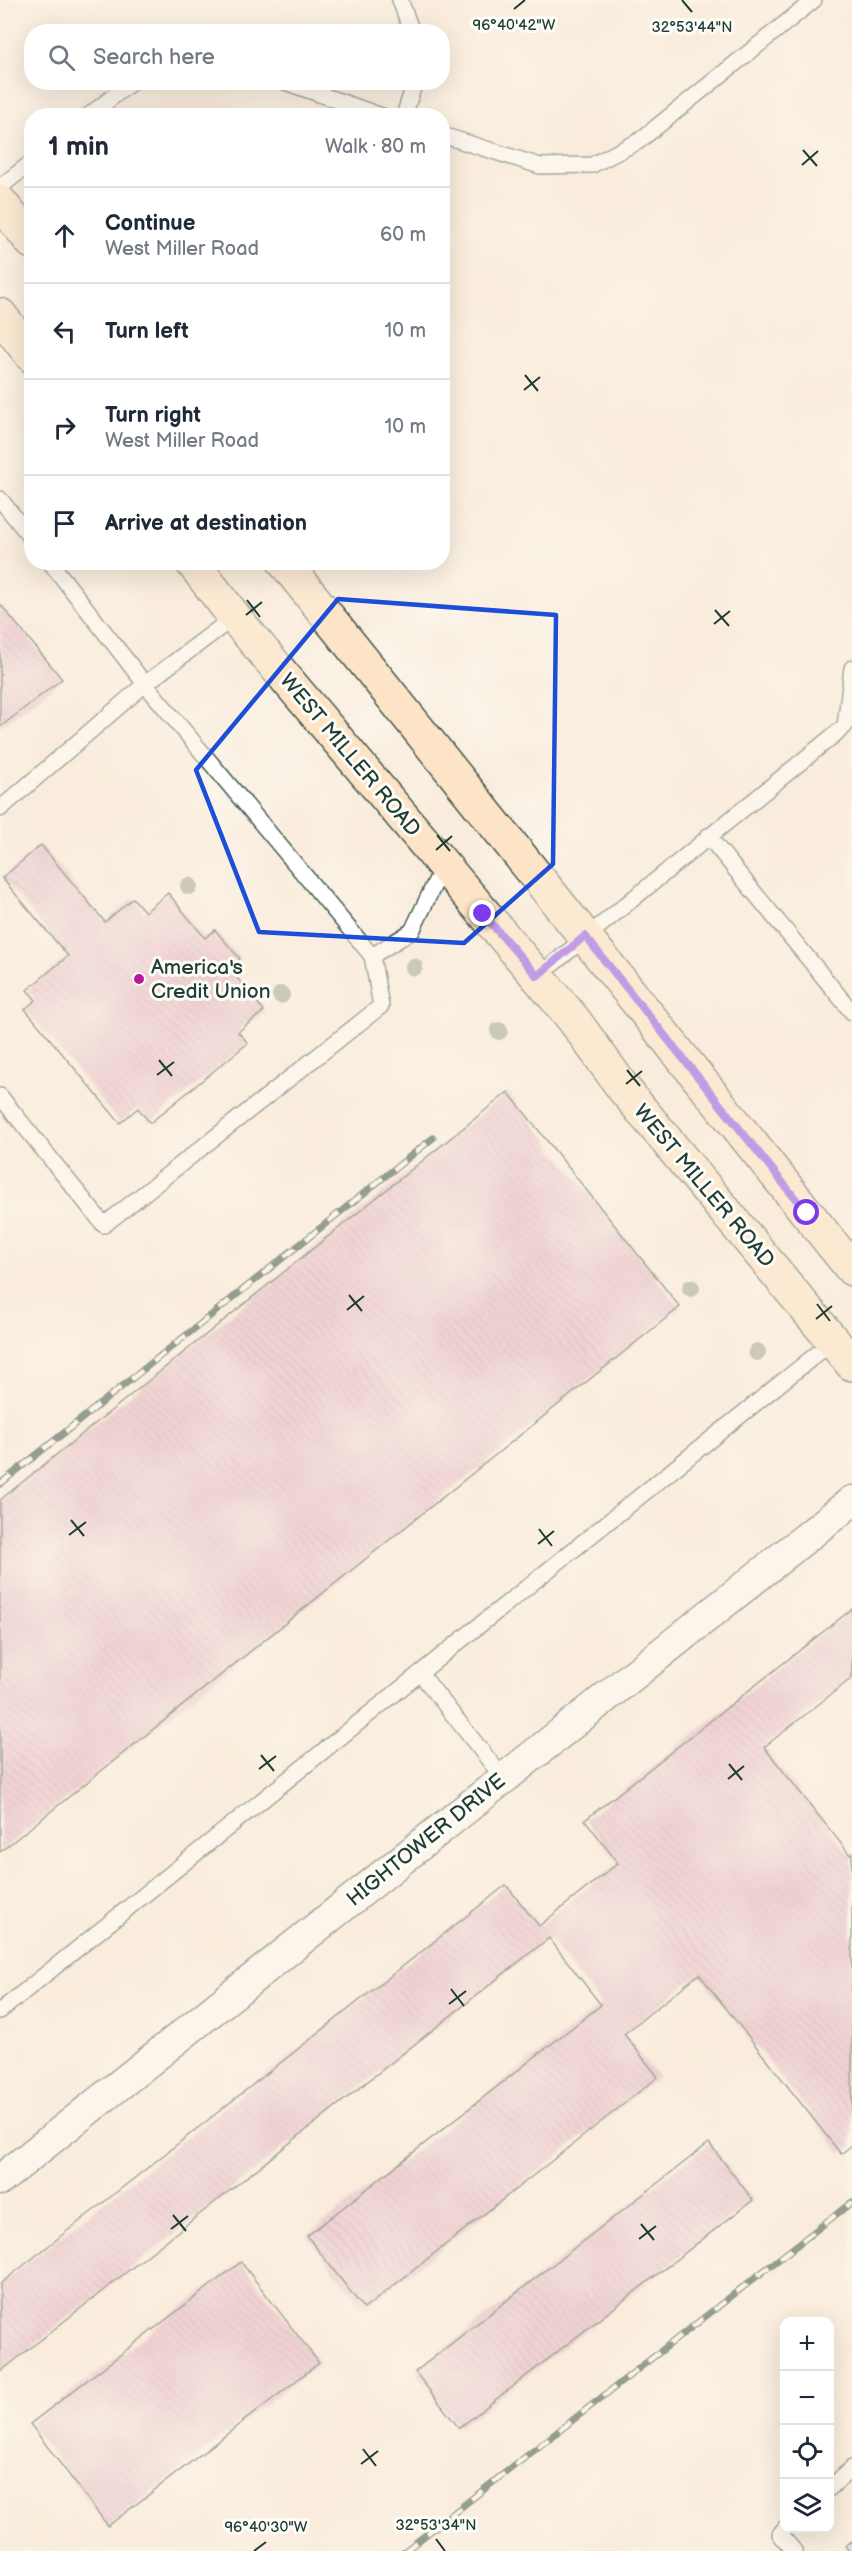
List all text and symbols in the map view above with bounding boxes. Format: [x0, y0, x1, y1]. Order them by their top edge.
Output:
text: 96°40'42"W [472, 16, 556, 35]
text: 32°53'44"N [652, 18, 732, 37]
search box [24, 24, 450, 90]
icon: search [45, 41, 78, 74]
text: Search here [93, 44, 215, 71]
text: 1 min [48, 132, 109, 163]
text: Walk · 80 m [325, 135, 426, 159]
text: Continue [105, 210, 195, 237]
icon: ahead [48, 219, 81, 252]
text: 60 m [380, 223, 426, 247]
text: West Miller Road [105, 237, 259, 261]
icon: left [48, 315, 81, 348]
text: Turn left [105, 318, 189, 345]
text: 10 m [385, 319, 426, 343]
text: Turn right [105, 402, 201, 429]
icon: right [48, 411, 81, 444]
text: 10 m [385, 415, 426, 439]
text: West Miller Road [105, 429, 259, 453]
icon: arrive [48, 507, 81, 540]
text: Arrive at destination [105, 510, 307, 537]
street label: WEST MILLER ROAD [274, 668, 426, 842]
route end [469, 900, 495, 926]
place label: America's Credit Union [151, 955, 271, 1004]
marker: America's Credit Union [132, 972, 146, 986]
street label: WEST MILLER ROAD [628, 1099, 780, 1273]
route start [793, 1199, 819, 1225]
street label: HIGHTOWER DRIVE [342, 1768, 510, 1912]
map controls [780, 2317, 834, 2533]
button: + [780, 2317, 834, 2371]
button: − [780, 2371, 834, 2425]
button: locate [780, 2425, 834, 2479]
button: layers [780, 2479, 834, 2533]
text: 32°53'34"N [396, 2516, 476, 2535]
text: 96°40'30"W [224, 2518, 308, 2537]

